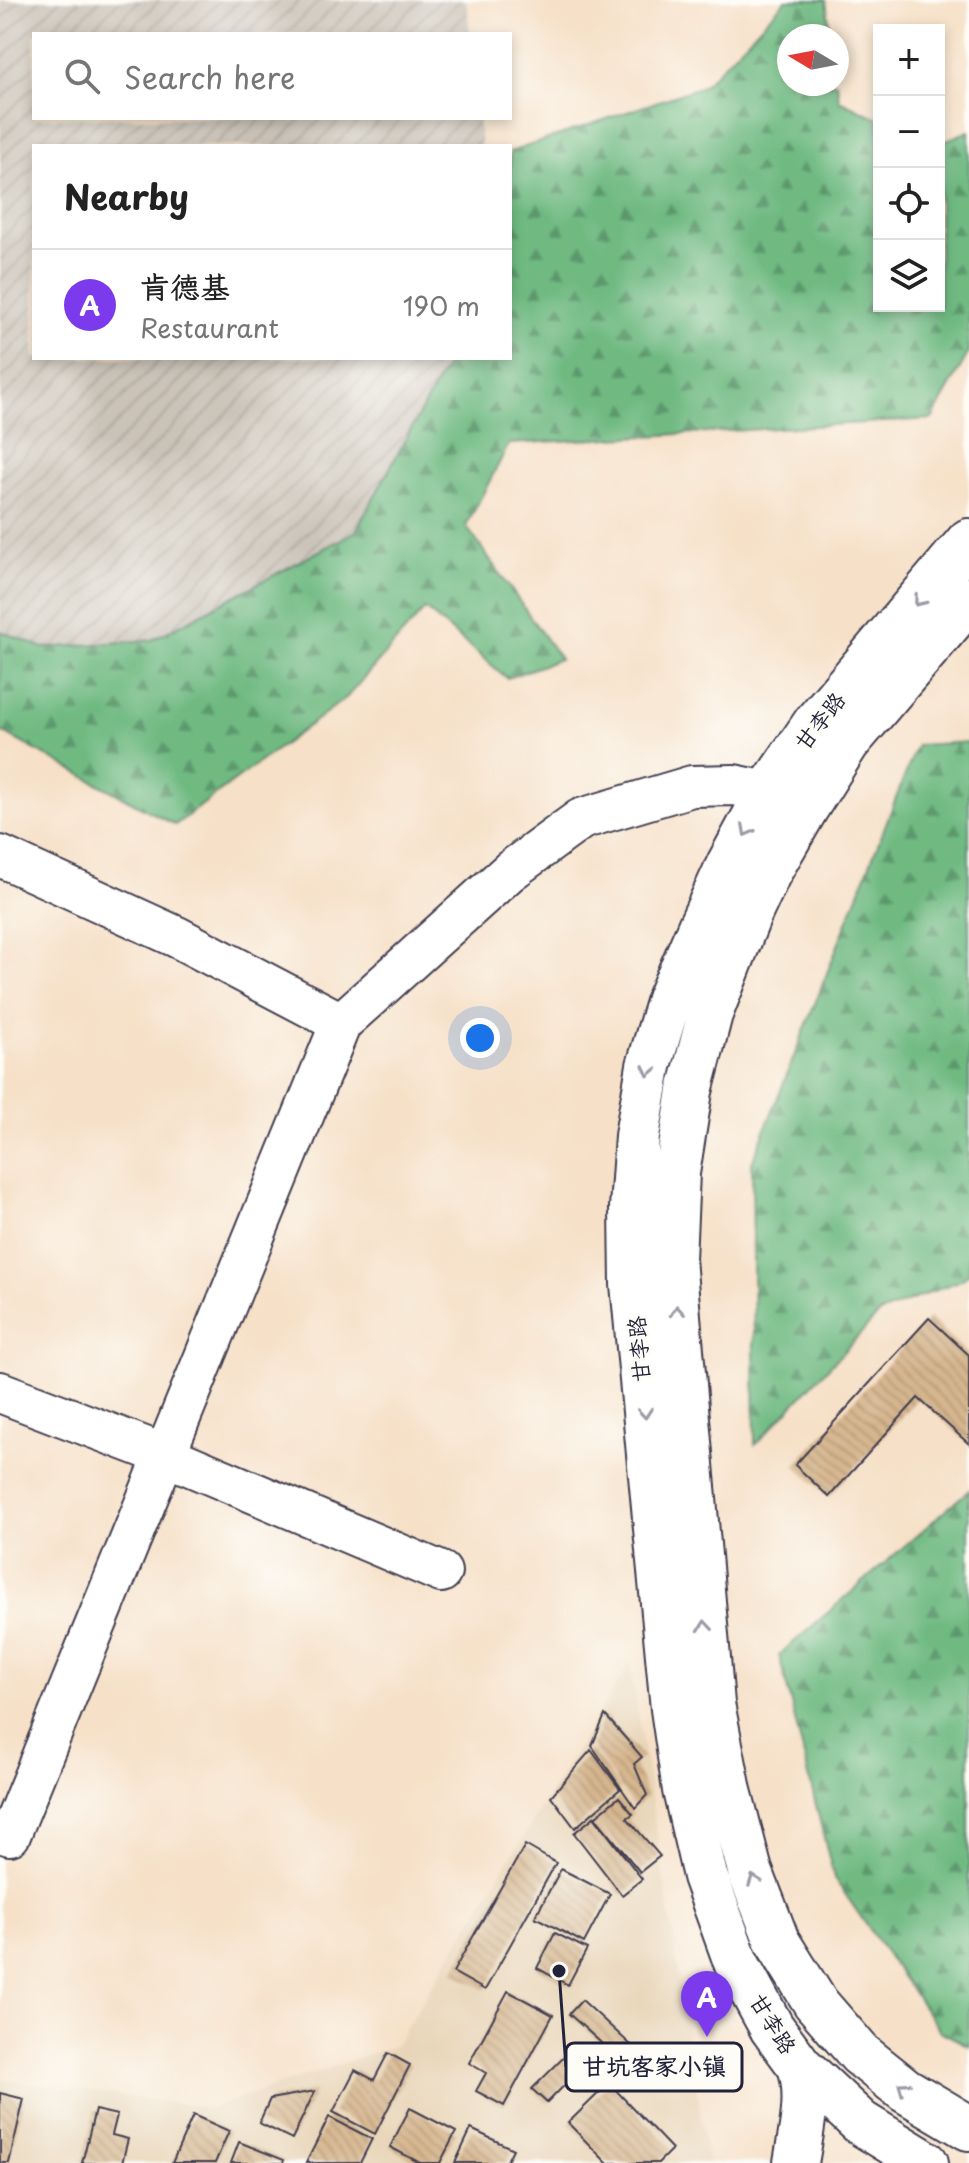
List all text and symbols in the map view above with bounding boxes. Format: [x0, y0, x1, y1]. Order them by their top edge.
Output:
north arrow [777, 24, 849, 96]
map controls [873, 24, 945, 312]
button: + [873, 24, 945, 96]
search box [32, 32, 512, 120]
icon: search [60, 54, 104, 98]
text: Search here [124, 54, 296, 99]
button: − [873, 96, 945, 168]
button: locate [873, 168, 945, 240]
text: Nearby [64, 170, 189, 222]
button: layers [873, 240, 945, 312]
text: 肯德基 [140, 263, 230, 308]
text: A [80, 286, 100, 325]
text: 190 m [403, 286, 480, 325]
text: Restaurant [140, 308, 279, 347]
one-way arrow [914, 591, 929, 606]
street label: 甘李路 [785, 684, 852, 756]
one-way arrow [742, 823, 757, 837]
your location [460, 1018, 500, 1058]
one-way arrow [641, 1063, 658, 1077]
one-way arrow [669, 1304, 686, 1317]
street label: 甘李路 [618, 1315, 657, 1383]
one-way arrow [636, 1407, 653, 1420]
one-way arrow [697, 1619, 714, 1632]
one-way arrow [747, 1874, 764, 1888]
pin: A [681, 1971, 733, 2037]
street label: 甘李路 [743, 1986, 806, 2060]
callout: 甘坑客家小镇 [566, 2043, 742, 2091]
text: 甘坑客家小镇 [582, 2047, 726, 2083]
one-way arrow [897, 2082, 911, 2097]

